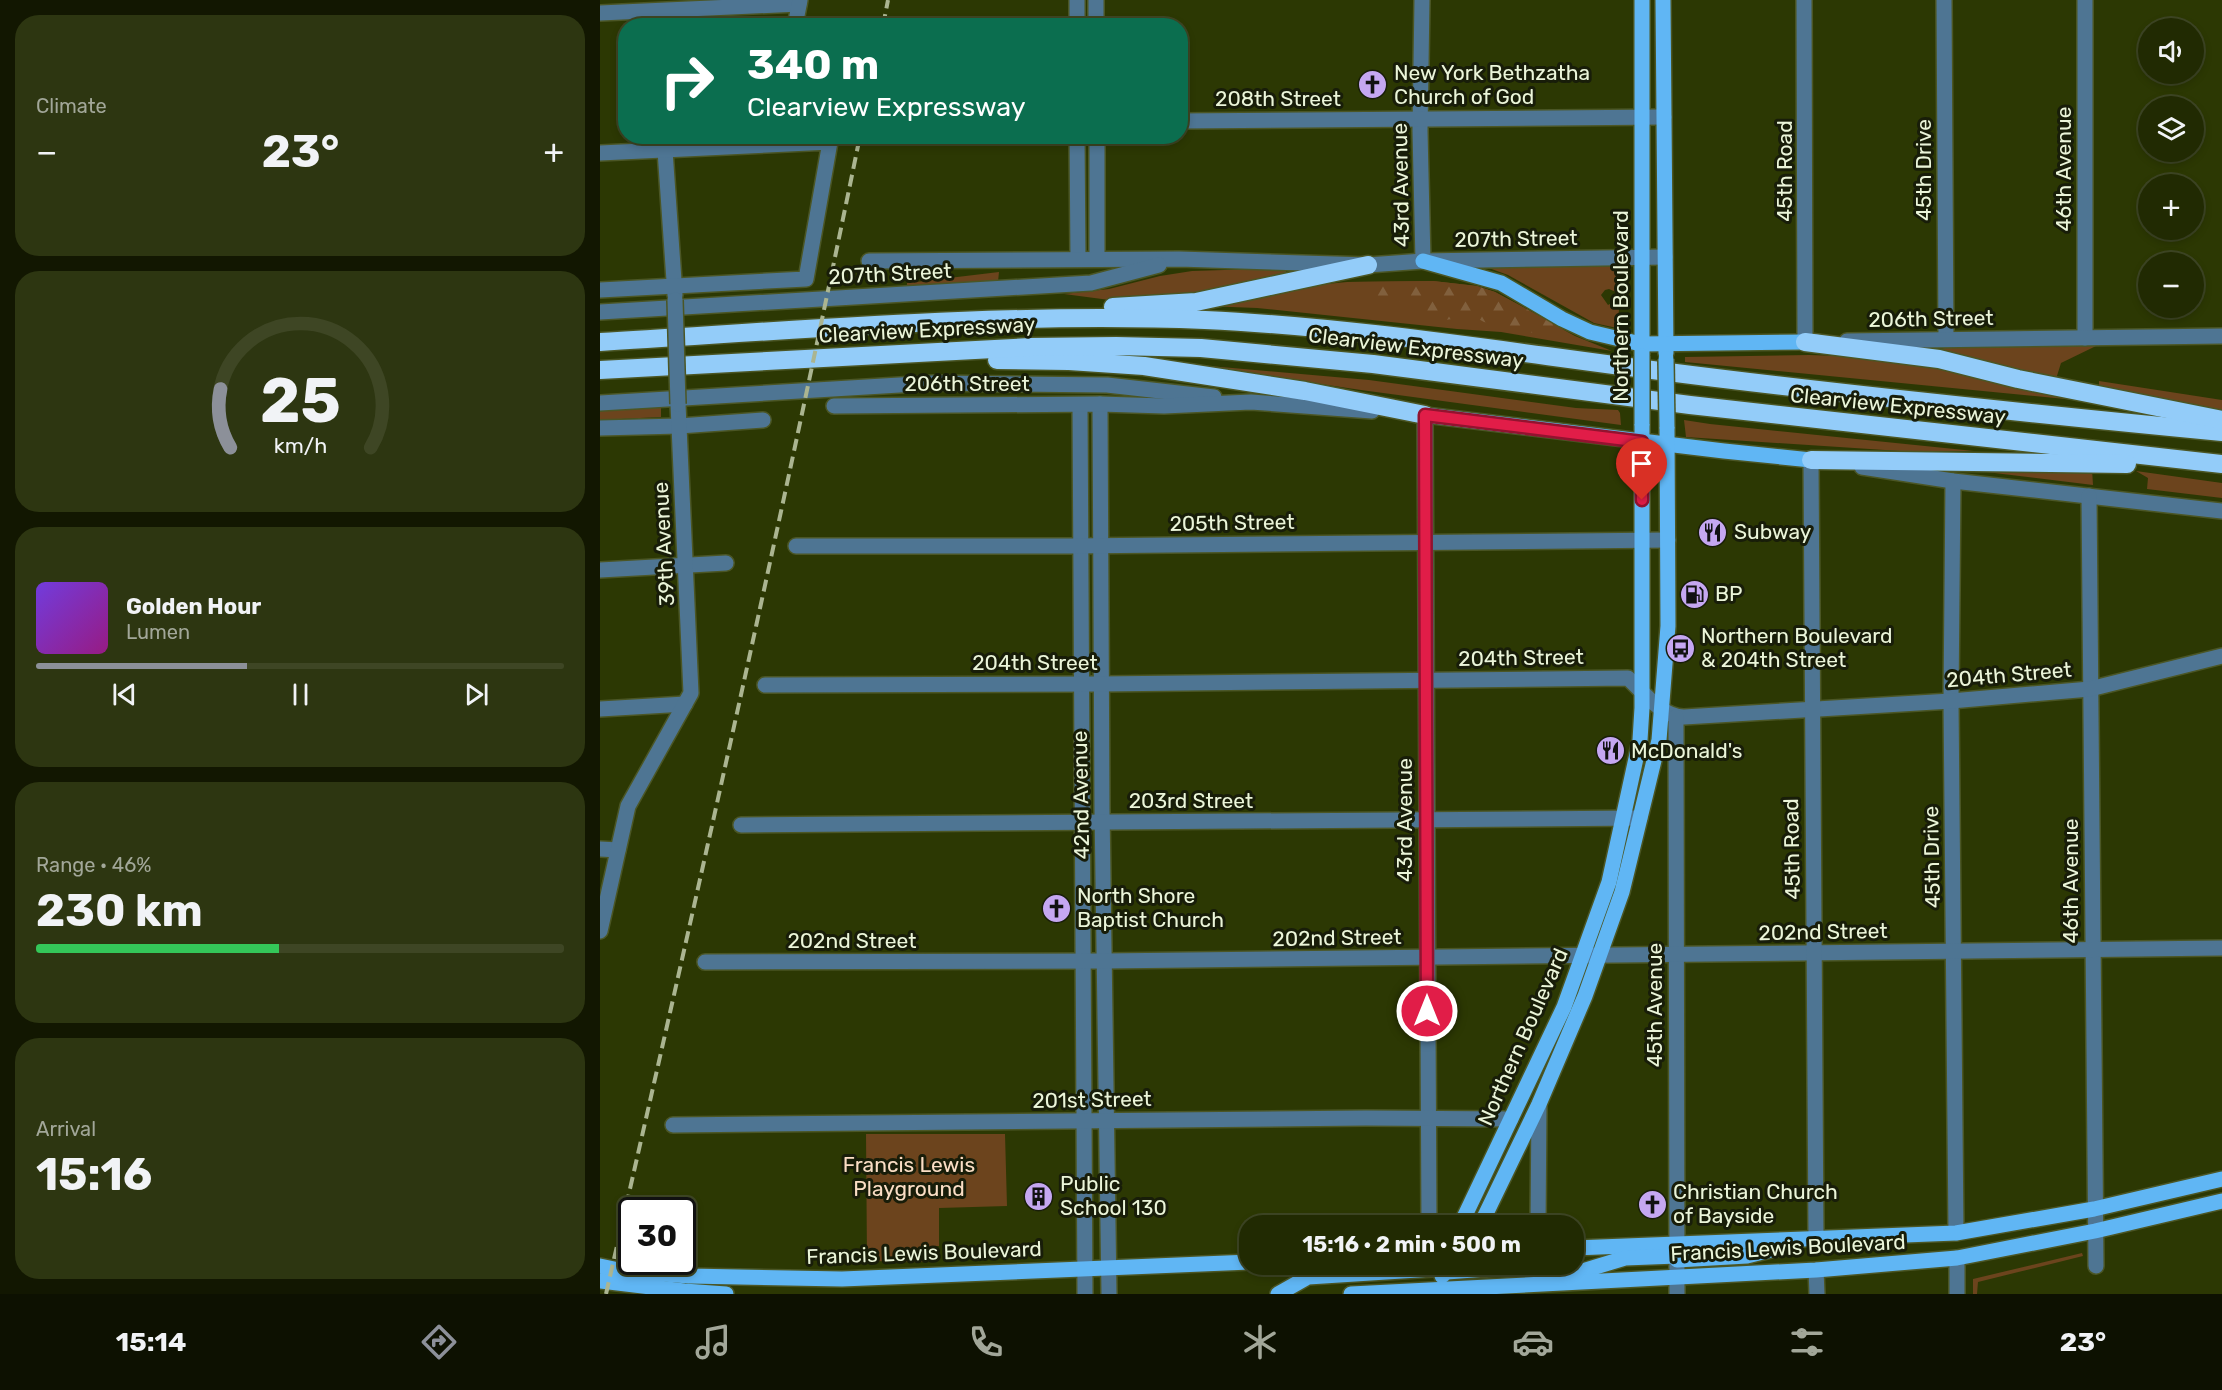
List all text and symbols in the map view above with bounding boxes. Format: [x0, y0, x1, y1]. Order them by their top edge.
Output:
map controls [2138, 18, 2204, 318]
button: sound [2138, 18, 2204, 84]
text: 340 m [747, 40, 879, 90]
icon: right [648, 42, 726, 120]
place label: New York Bethzatha Church of God [1394, 60, 1590, 109]
church icon: New York Bethzatha Church of God [1357, 69, 1389, 101]
street label: 208th Street [1215, 86, 1341, 111]
text: Clearview Expressway [747, 91, 1026, 123]
text: Climate [36, 94, 107, 118]
button: layers [2138, 96, 2204, 162]
street label: 46th Avenue [2051, 107, 2076, 231]
street label: 45th Drive [1911, 119, 1936, 221]
street label: 45th Road [1772, 120, 1797, 222]
street label: 43rd Avenue [1387, 123, 1414, 247]
text: 23° [262, 125, 339, 178]
text: − [36, 132, 57, 171]
text: + [543, 132, 564, 171]
button: + [2138, 174, 2204, 240]
street label: Northern Boulevard [1608, 210, 1633, 402]
street label: 207th Street [1454, 225, 1578, 252]
button: − [2138, 252, 2204, 318]
street label: 207th Street [828, 258, 952, 289]
street label: 206th Street [1868, 305, 1994, 332]
street label: Clearview Expressway [818, 311, 1036, 348]
street label: Clearview Expressway [1307, 322, 1526, 373]
text: 25 [260, 364, 340, 438]
street label: 206th Street [904, 371, 1030, 396]
street label: Clearview Expressway [1789, 382, 2008, 429]
text: km/h [273, 434, 327, 459]
pin [1616, 438, 1667, 500]
icon: arrive [1625, 447, 1658, 480]
street label: 39th Avenue [648, 481, 679, 607]
street label: 205th Street [1169, 509, 1295, 536]
restaurant icon: Subway [1697, 516, 1729, 548]
place label: Subway [1734, 519, 1812, 544]
fuel station icon: BP [1678, 578, 1710, 610]
place label: BP [1715, 581, 1743, 606]
text: Golden Hour [126, 593, 261, 620]
text: Lumen [126, 620, 190, 644]
place label: Northern Boulevard & 204th Street [1701, 623, 1893, 672]
bus stop icon: Northern Boulevard & 204th Street [1664, 632, 1696, 664]
street label: 204th Street [1458, 644, 1584, 671]
street label: 204th Street [972, 650, 1098, 675]
street label: 204th Street [1945, 657, 2073, 692]
icon: previous [108, 678, 141, 711]
icon: pause [284, 678, 317, 711]
icon: next [460, 678, 493, 711]
street label: 42nd Avenue [1067, 730, 1094, 860]
restaurant icon: McDonald's [1594, 735, 1626, 767]
place label: McDonald's [1631, 738, 1743, 763]
street label: 43rd Avenue [1392, 758, 1417, 882]
street label: 203rd Street [1129, 788, 1253, 813]
street label: 45th Road [1778, 798, 1805, 900]
street label: 45th Drive [1918, 806, 1945, 908]
street label: 46th Avenue [2058, 819, 2083, 943]
text: Range · 46% [36, 853, 152, 877]
place label: North Shore Baptist Church [1077, 883, 1224, 932]
text: 230 km [36, 884, 203, 937]
church icon: North Shore Baptist Church [1040, 892, 1072, 924]
street label: 202nd Street [1758, 918, 1888, 945]
street label: 202nd Street [1272, 924, 1402, 951]
street label: 202nd Street [787, 928, 917, 953]
street label: 45th Avenue [1642, 943, 1667, 1067]
street label: Northern Boulevard [1472, 944, 1573, 1129]
position arrow [1395, 979, 1459, 1043]
street label: 201st Street [1032, 1086, 1152, 1113]
text: Arrival [36, 1117, 96, 1141]
text: 15:16 [36, 1148, 152, 1201]
park label: Francis Lewis Playground [843, 1152, 975, 1201]
place label: Public School 130 [1060, 1171, 1167, 1220]
place label: Christian Church of Bayside [1673, 1179, 1838, 1228]
building icon: Public School 130 [1023, 1180, 1055, 1212]
church icon: Christian Church of Bayside [1636, 1188, 1668, 1220]
speed limit sign: 30 [618, 1197, 696, 1275]
street label: Francis Lewis Boulevard [1670, 1229, 1906, 1266]
text: 15:16 · 2 min · 500 m [1302, 1231, 1521, 1258]
street label: Francis Lewis Boulevard [806, 1236, 1042, 1269]
icon: directions [418, 1321, 460, 1363]
icon: music [692, 1321, 734, 1363]
icon: phone [965, 1321, 1007, 1363]
icon: climate [1239, 1321, 1281, 1363]
icon: car [1512, 1321, 1554, 1363]
icon: filters [1786, 1321, 1828, 1363]
text: 15:14 [116, 1326, 186, 1358]
text: 23° [2060, 1326, 2106, 1358]

